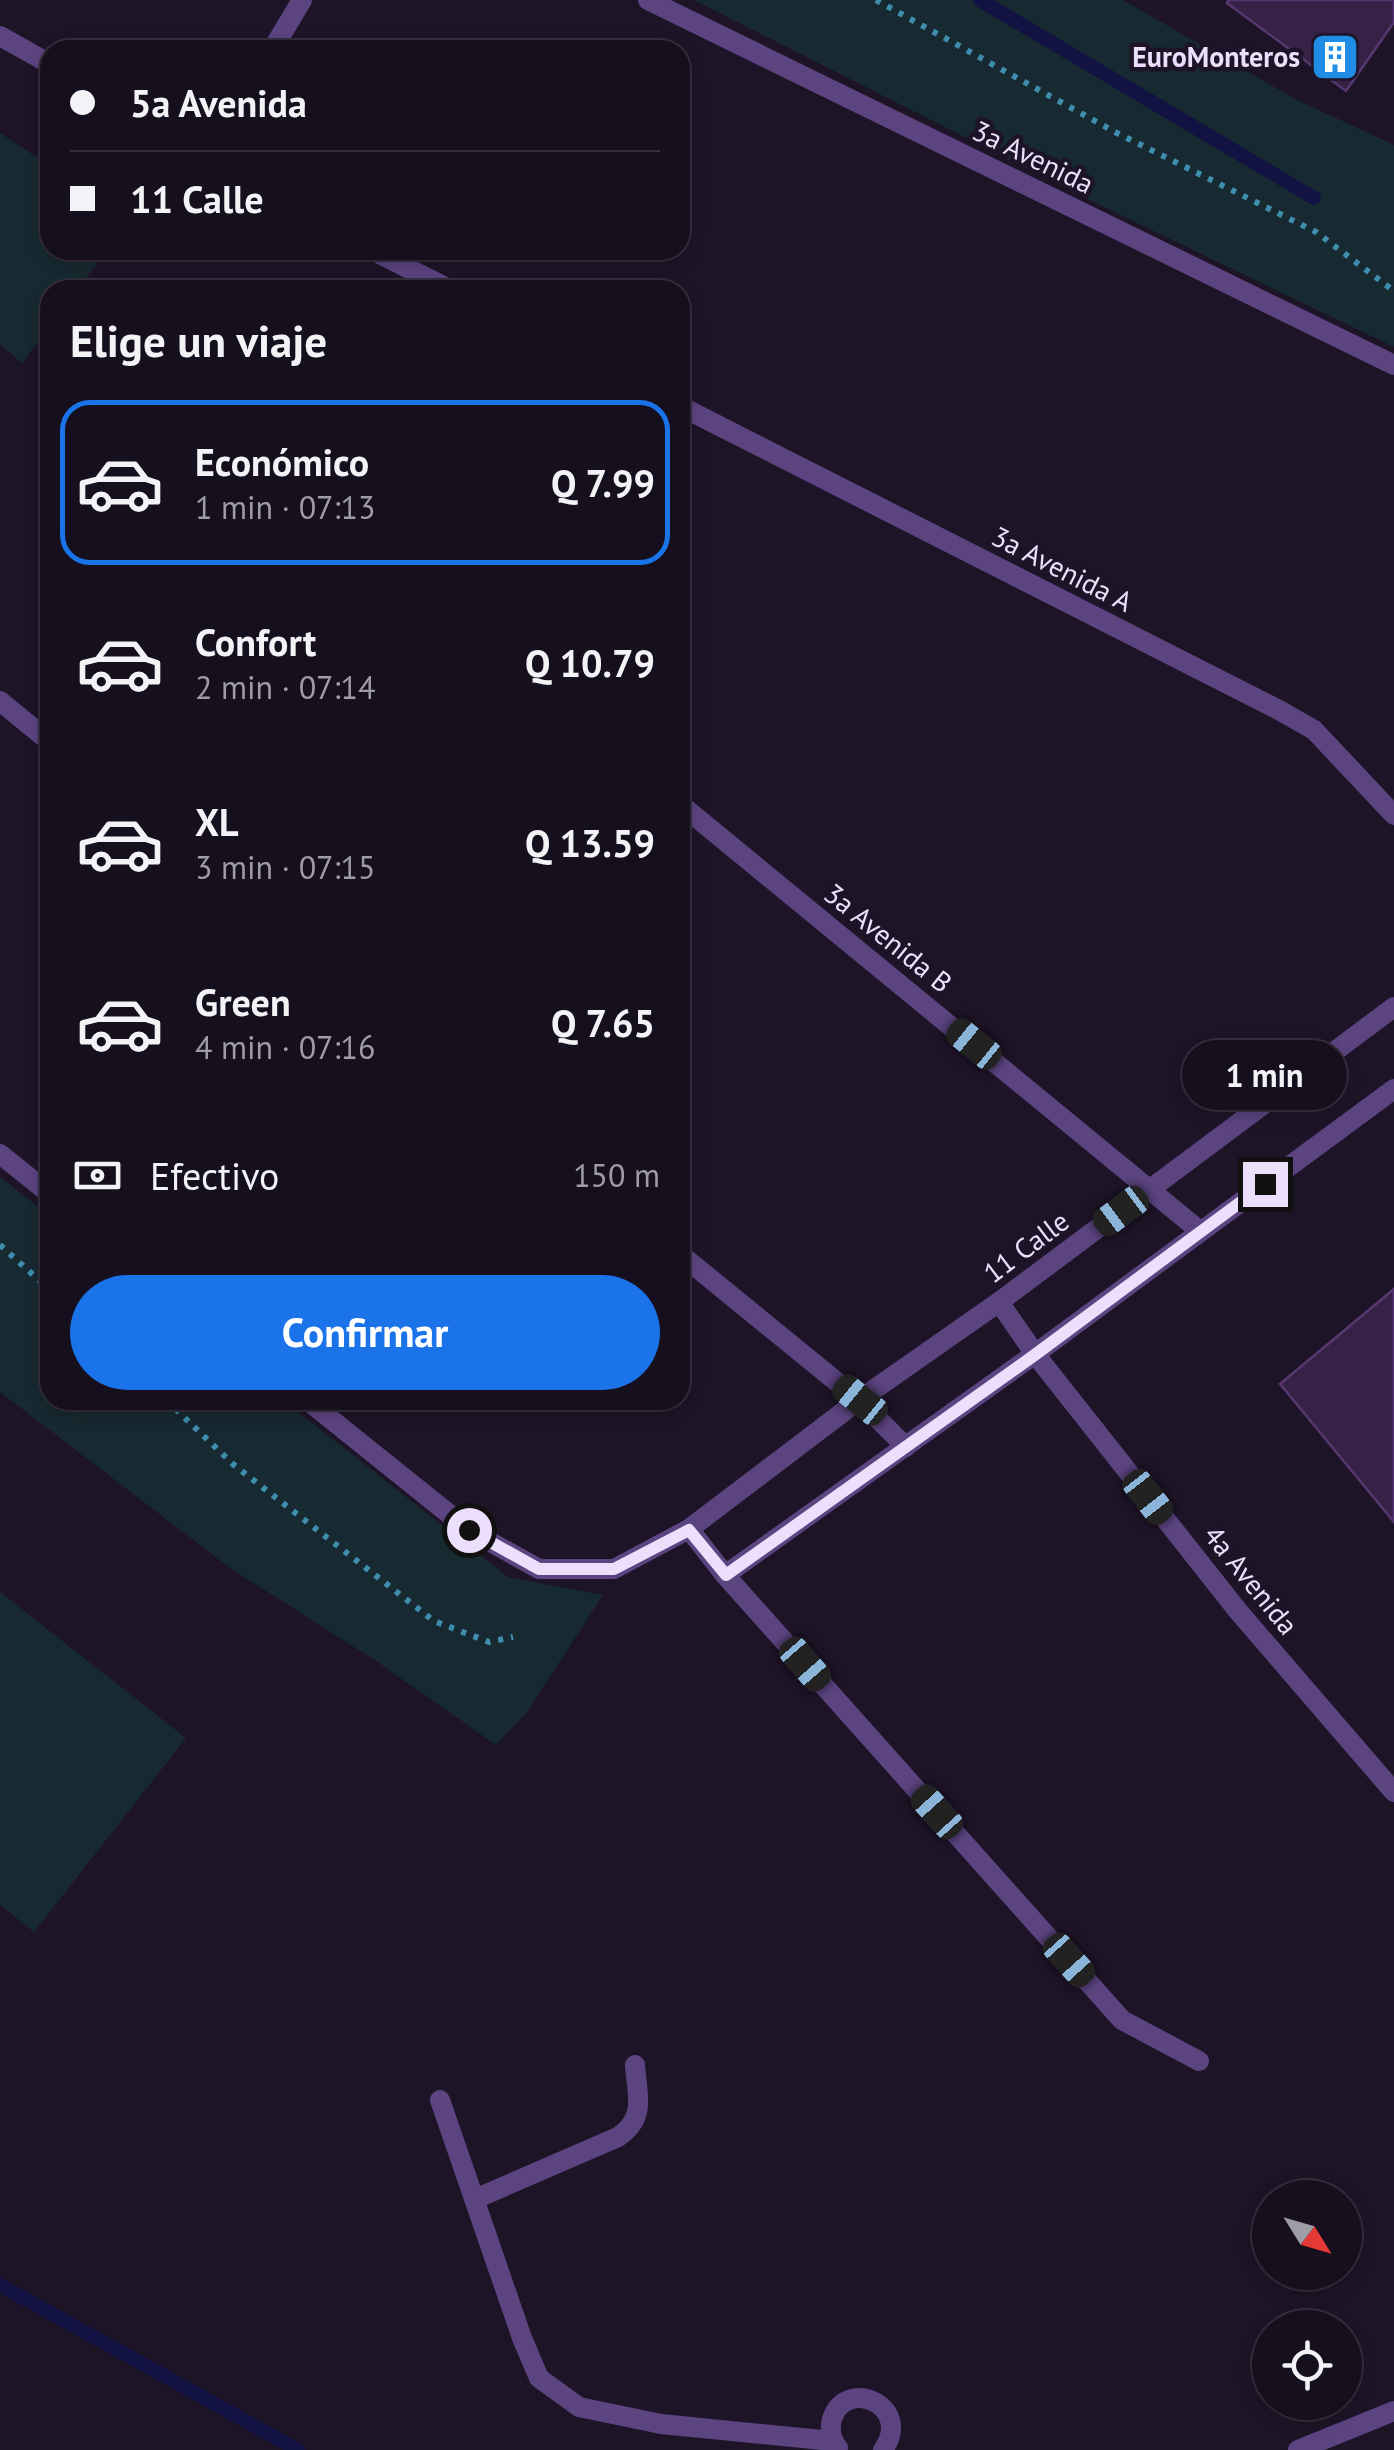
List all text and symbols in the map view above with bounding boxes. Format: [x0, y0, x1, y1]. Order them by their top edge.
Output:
building icon: EuroMonteros [1309, 31, 1361, 83]
place label: EuroMonteros [1132, 38, 1300, 75]
text: 5a Avenida [130, 78, 307, 127]
street label: 3a Avenida [967, 111, 1100, 202]
text: 11 Calle [130, 174, 264, 223]
text: Elige un viaje [70, 311, 327, 369]
text: Económico [195, 437, 369, 486]
icon: car [75, 438, 165, 528]
text: Q 7.99 [551, 458, 655, 507]
text: 1 min · 07:13 [195, 486, 375, 528]
street label: 3a Avenida A [986, 517, 1139, 620]
text: Confort [195, 617, 316, 666]
icon: car [75, 618, 165, 708]
text: Q 10.79 [525, 638, 655, 687]
text: 2 min · 07:14 [195, 666, 375, 708]
text: XL [195, 797, 239, 846]
icon: car [75, 798, 165, 888]
text: Q 13.59 [525, 818, 655, 867]
text: 3 min · 07:15 [195, 846, 375, 888]
street label: 3a Avenida B [817, 875, 960, 1000]
text: Green [195, 977, 291, 1026]
icon: car [75, 978, 165, 1068]
text: Q 7.65 [551, 998, 655, 1047]
car [941, 1013, 1007, 1075]
text: 4 min · 07:16 [195, 1026, 375, 1068]
callout: 1 min [1182, 1039, 1348, 1109]
text: 1 min [1225, 1054, 1304, 1096]
icon: cash [70, 1148, 125, 1203]
text: Efectivo [150, 1151, 279, 1200]
text: 150 m [573, 1154, 660, 1196]
route end [1243, 1162, 1288, 1207]
car [1088, 1181, 1154, 1241]
street label: 11 Calle [975, 1202, 1076, 1291]
button: Confirmar [70, 1275, 660, 1390]
car [827, 1369, 893, 1431]
car [1118, 1464, 1178, 1530]
route start [447, 1508, 492, 1553]
street label: 4a Avenida [1196, 1517, 1307, 1642]
car [774, 1632, 836, 1696]
car [906, 1780, 968, 1844]
car [1038, 1928, 1100, 1992]
north arrow [1252, 2180, 1362, 2290]
map controls [1252, 2180, 1362, 2420]
button: locate [1252, 2310, 1362, 2420]

